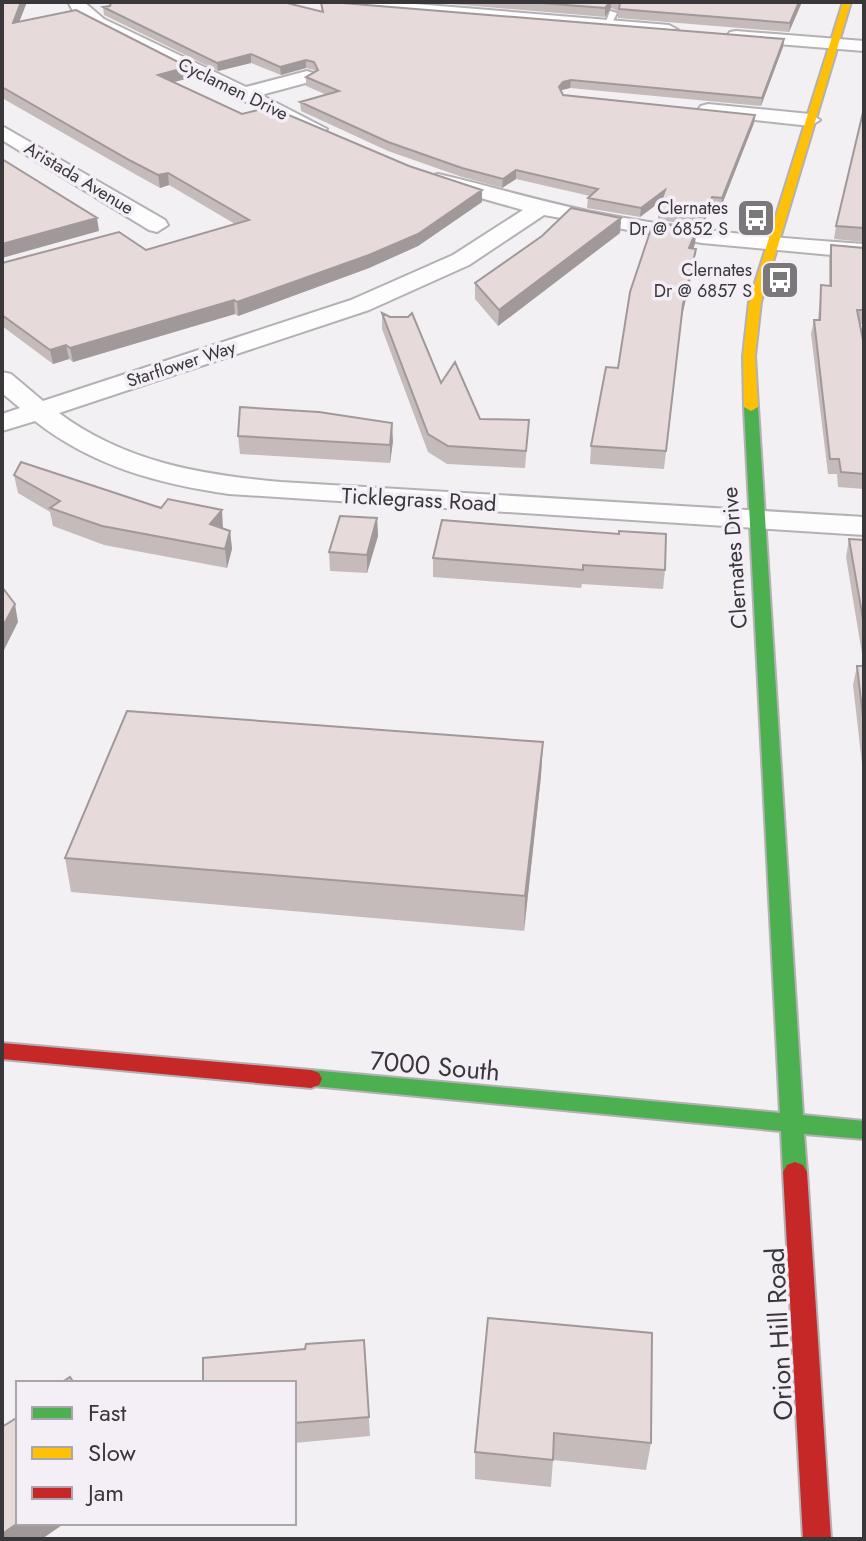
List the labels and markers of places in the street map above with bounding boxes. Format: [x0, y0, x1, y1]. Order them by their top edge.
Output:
place label: Clernates Dr @ 6852 S [629, 195, 728, 242]
bus stop icon: Clernates Dr @ 6852 S [735, 197, 777, 239]
place label: Clernates Dr @ 6857 S [654, 257, 752, 304]
bus stop icon: Clernates Dr @ 6857 S [759, 259, 801, 301]

